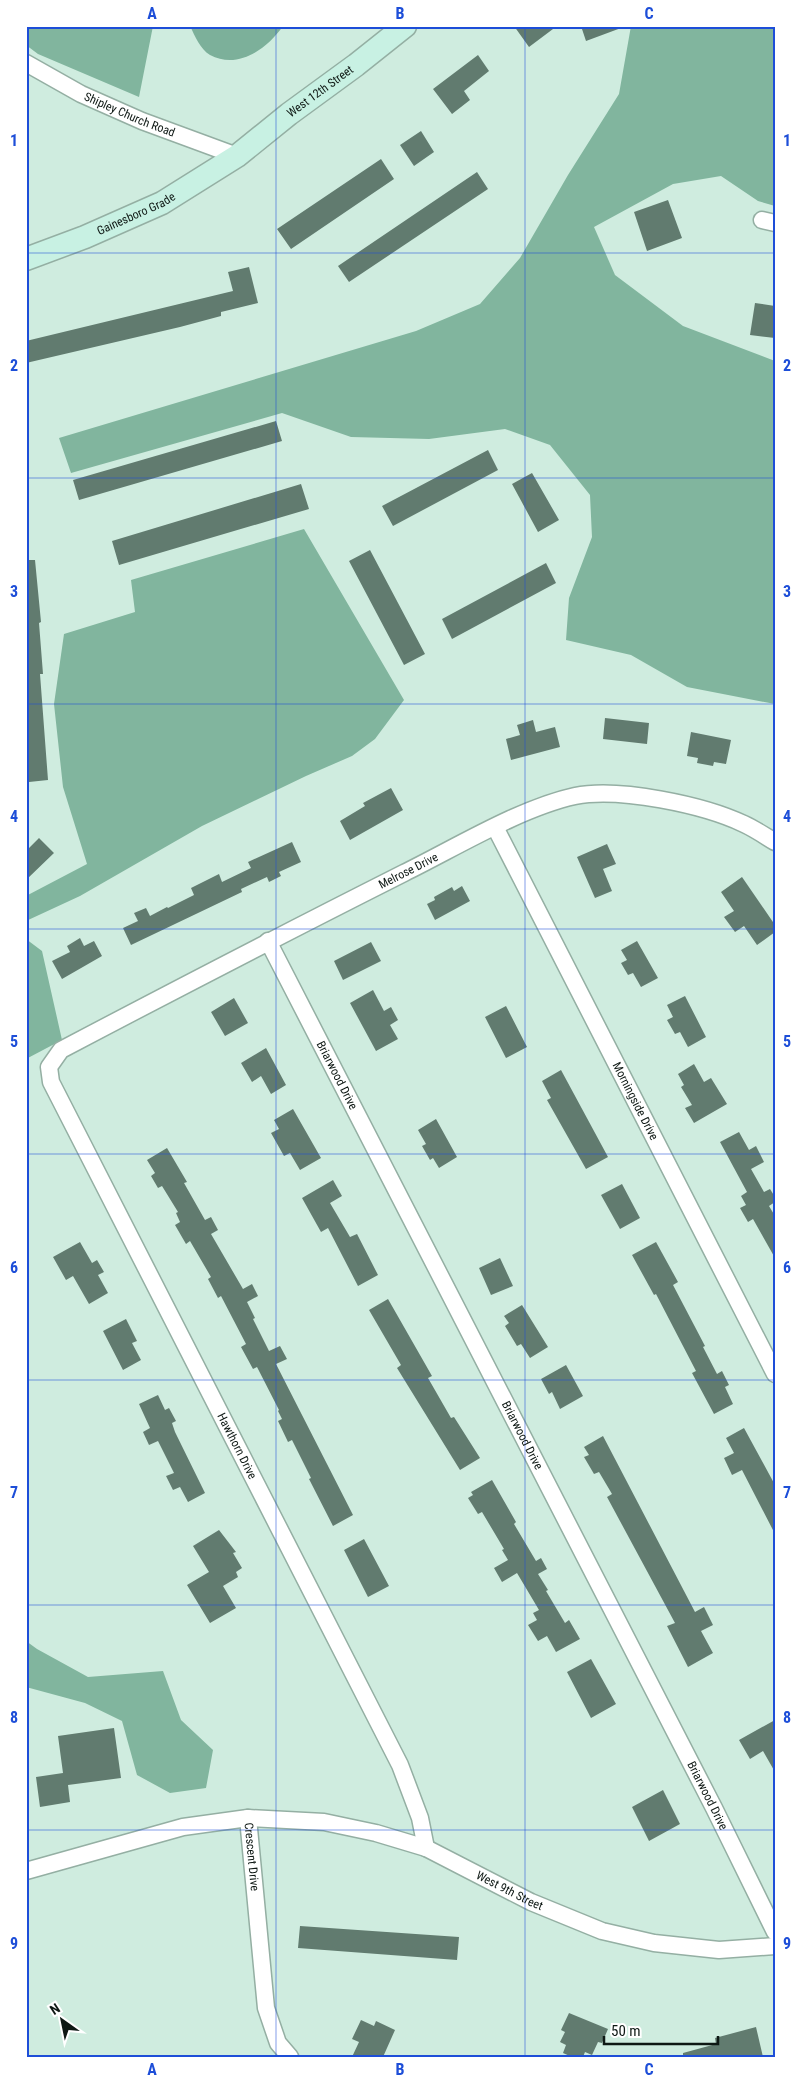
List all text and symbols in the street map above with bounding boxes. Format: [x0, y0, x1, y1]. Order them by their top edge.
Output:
text: A [147, 4, 157, 23]
text: B [396, 4, 405, 23]
text: C [644, 4, 654, 23]
street label: West 12th Street [284, 62, 356, 120]
street label: Shipley Church Road [82, 89, 177, 140]
text: 1 [10, 131, 18, 150]
text: 1 [783, 131, 791, 150]
street label: Gainesboro Grade [95, 189, 178, 238]
text: 2 [10, 356, 18, 375]
text: 2 [783, 356, 791, 375]
text: 3 [10, 582, 18, 601]
text: 3 [783, 582, 791, 601]
text: 4 [10, 807, 18, 826]
text: 4 [783, 807, 791, 826]
street label: Melrose Drive [376, 850, 441, 892]
text: 5 [10, 1032, 18, 1051]
text: 5 [783, 1032, 791, 1051]
street label: Briarwood Drive [314, 1039, 361, 1112]
street label: Morningside Drive [610, 1060, 661, 1143]
text: 6 [10, 1258, 18, 1277]
text: 6 [783, 1258, 791, 1277]
street label: Briarwood Drive [499, 1399, 546, 1472]
street label: Hawthorn Drive [214, 1411, 260, 1482]
text: 7 [10, 1483, 18, 1502]
text: 7 [783, 1483, 791, 1502]
text: 8 [10, 1708, 18, 1727]
text: 8 [783, 1708, 791, 1727]
street label: Briarwood Drive [684, 1759, 731, 1833]
street label: Crescent Drive [241, 1822, 262, 1892]
street label: West 9th Street [474, 1868, 545, 1913]
text: 9 [10, 1934, 18, 1953]
text: 9 [783, 1934, 791, 1953]
north arrow [38, 1996, 88, 2046]
text: N [47, 2000, 63, 2018]
scale bar [604, 2013, 717, 2045]
text: 50 m [611, 2022, 641, 2040]
text: A [147, 2060, 157, 2079]
text: B [396, 2060, 405, 2079]
text: C [644, 2060, 654, 2079]

